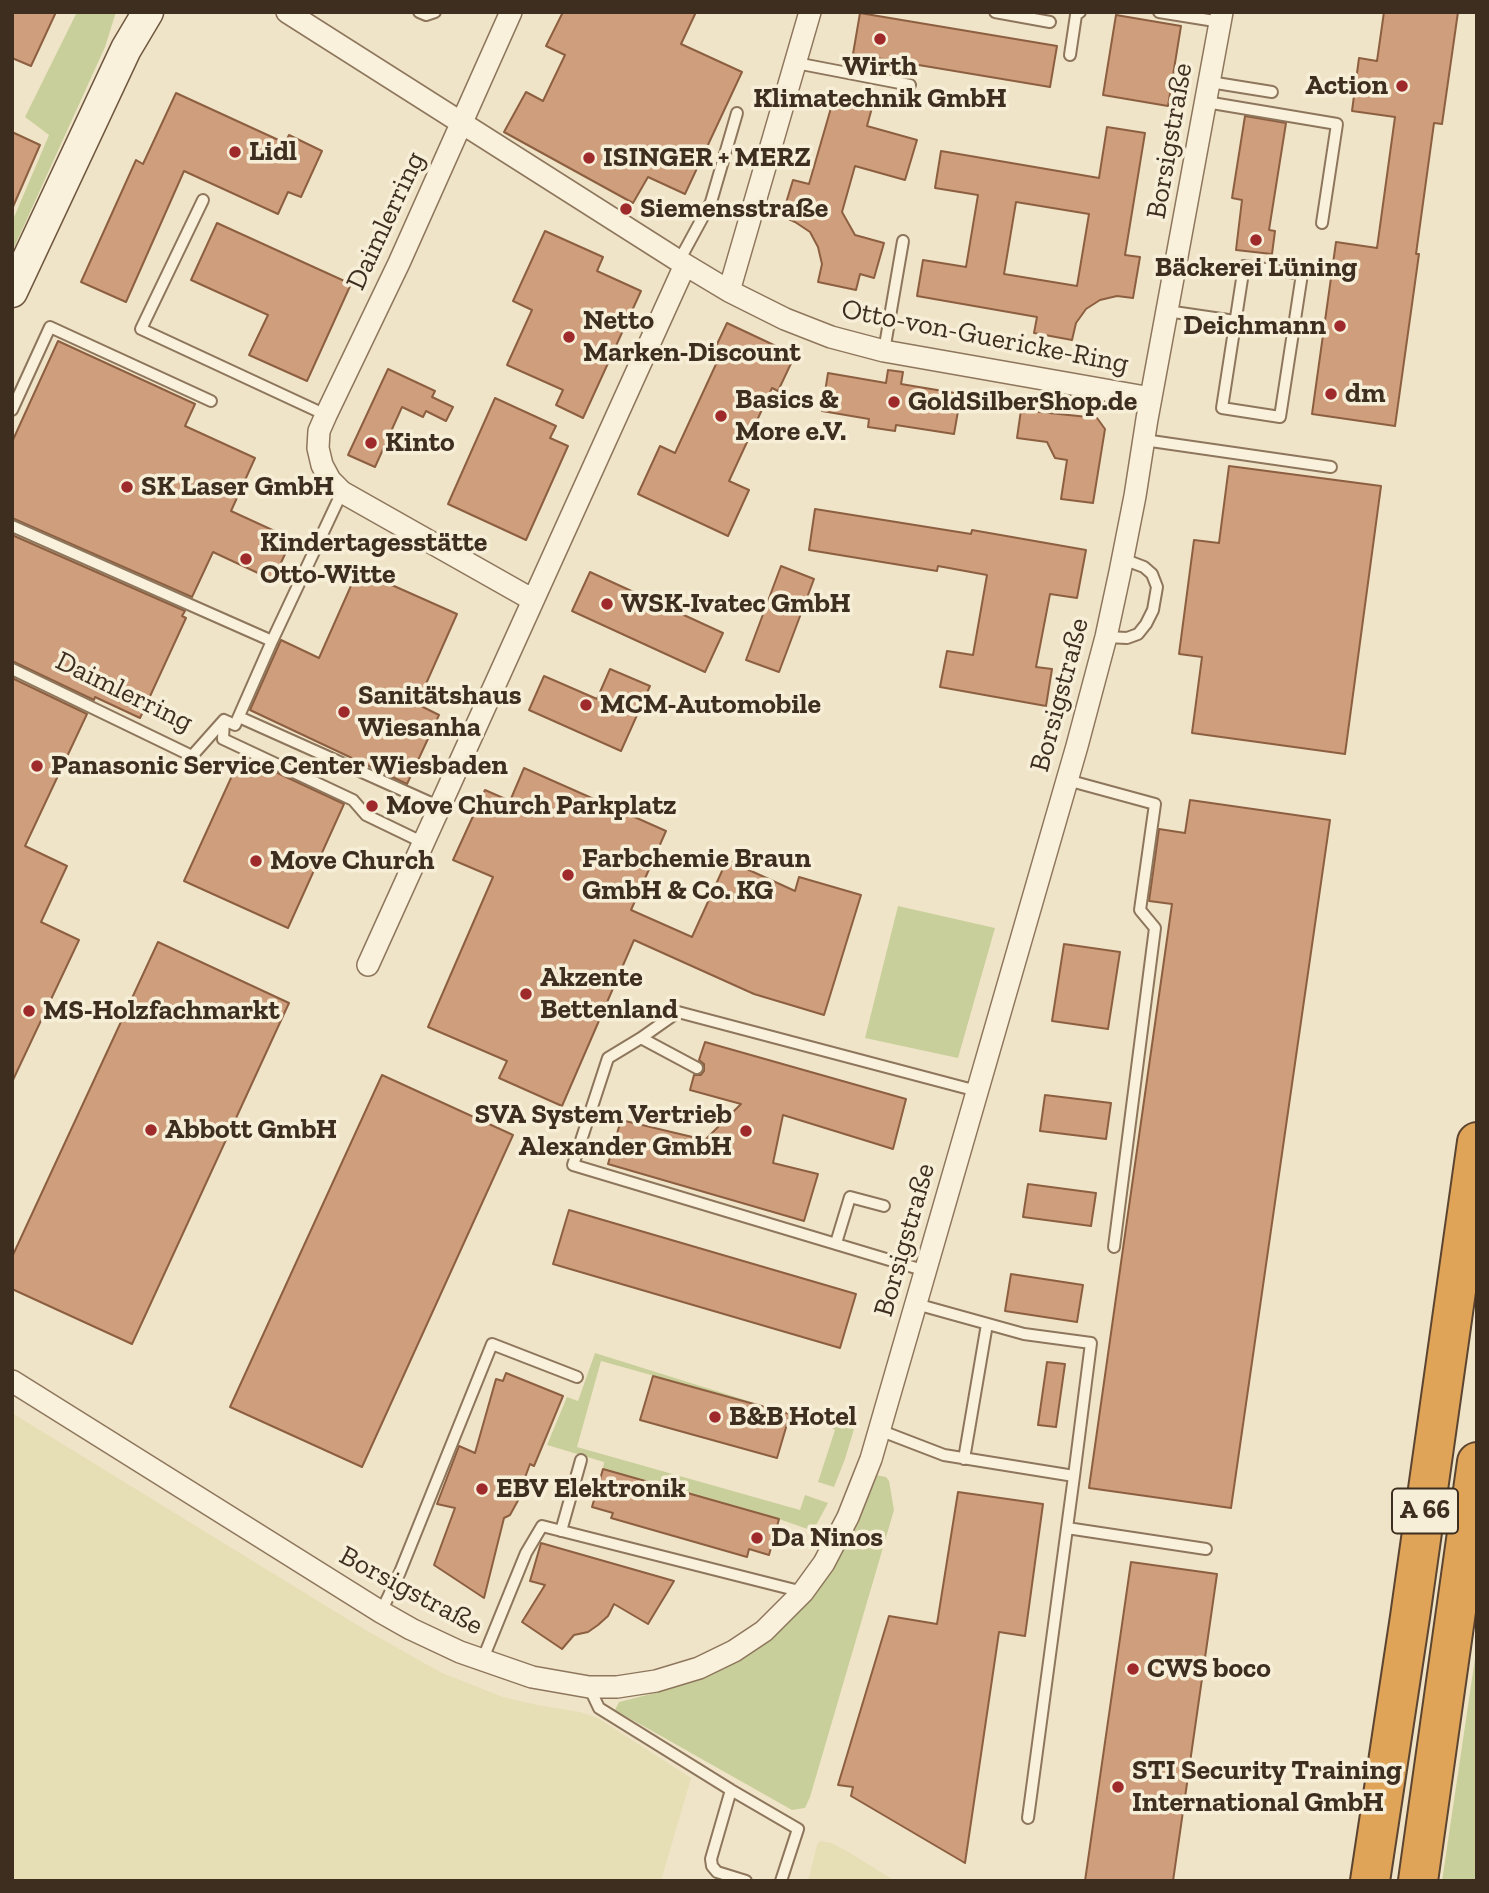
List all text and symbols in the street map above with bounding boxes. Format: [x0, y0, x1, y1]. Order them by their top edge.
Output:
marker: Wirth Klimatechnik GmbH [872, 31, 888, 47]
place label: Wirth Klimatechnik GmbH [753, 50, 1007, 116]
street label: Borsigstraße [1140, 60, 1200, 222]
place label: Action [1305, 69, 1388, 103]
marker: Action [1394, 78, 1410, 94]
place label: Lidl [249, 135, 297, 169]
place label: ISINGER + MERZ [603, 141, 811, 175]
marker: Lidl [227, 144, 243, 160]
street label: Daimlerring [339, 147, 433, 295]
marker: ISINGER + MERZ [581, 150, 597, 166]
place label: Siemensstraße [640, 192, 828, 226]
marker: Siemensstraße [618, 201, 634, 217]
marker: Bäckerei Lüning [1248, 232, 1264, 248]
place label: Bäckerei Lüning [1155, 251, 1357, 285]
street label: Otto-von-Guericke-Ring [839, 293, 1131, 381]
place label: Netto Marken-Discount [583, 304, 801, 370]
place label: Deichmann [1183, 309, 1326, 343]
marker: Deichmann [1332, 318, 1348, 334]
marker: Netto Marken-Discount [561, 329, 577, 345]
place label: dm [1345, 377, 1385, 411]
place label: Basics & More e.V. [735, 383, 846, 449]
place label: GoldSilberShop.de [908, 385, 1137, 419]
marker: dm [1323, 386, 1339, 402]
marker: GoldSilberShop.de [886, 394, 902, 410]
marker: Basics & More e.V. [713, 408, 729, 424]
place label: Kinto [385, 426, 455, 460]
marker: Kinto [363, 435, 379, 451]
place label: SK Laser GmbH [141, 470, 334, 504]
marker: SK Laser GmbH [119, 479, 135, 495]
place label: Kindertagesstätte Otto-Witte [260, 526, 487, 592]
marker: Kindertagesstätte Otto-Witte [238, 551, 254, 567]
place label: WSK-Ivatec GmbH [621, 587, 851, 621]
marker: WSK-Ivatec GmbH [599, 596, 615, 612]
street label: Borsigstraße [1023, 614, 1097, 776]
street label: Daimlerring [50, 644, 198, 740]
place label: Sanitätshaus Wiesanha [358, 679, 522, 745]
place label: MCM-Automobile [600, 688, 821, 722]
marker: MCM-Automobile [578, 697, 594, 713]
marker: Sanitätshaus Wiesanha [336, 704, 352, 720]
place label: Panasonic Service Center Wiesbaden [51, 749, 508, 783]
marker: Panasonic Service Center Wiesbaden [29, 758, 45, 774]
place label: Move Church Parkplatz [386, 789, 677, 823]
marker: Move Church Parkplatz [364, 798, 380, 814]
place label: Farbchemie Braun GmbH & Co. KG [582, 842, 811, 908]
place label: Move Church [270, 844, 434, 878]
marker: Move Church [248, 853, 264, 869]
marker: Farbchemie Braun GmbH & Co. KG [560, 867, 576, 883]
place label: Akzente Bettenland [540, 961, 678, 1027]
marker: Akzente Bettenland [518, 986, 534, 1002]
place label: MS-Holzfachmarkt [43, 994, 280, 1028]
marker: MS-Holzfachmarkt [21, 1003, 37, 1019]
place label: SVA System Vertrieb Alexander GmbH [475, 1098, 732, 1164]
place label: Abbott GmbH [165, 1113, 337, 1147]
marker: Abbott GmbH [143, 1122, 159, 1138]
marker: SVA System Vertrieb Alexander GmbH [738, 1123, 754, 1139]
street label: Borsigstraße [867, 1160, 943, 1320]
place label: B&B Hotel [729, 1400, 857, 1434]
marker: B&B Hotel [707, 1409, 723, 1425]
place label: EBV Elektronik [496, 1472, 686, 1506]
marker: EBV Elektronik [474, 1481, 490, 1497]
road number: A 66 [1392, 1488, 1458, 1534]
place label: Da Ninos [771, 1521, 883, 1555]
marker: Da Ninos [749, 1530, 765, 1546]
street label: Borsigstraße [333, 1539, 489, 1643]
place label: CWS boco [1147, 1652, 1271, 1686]
marker: CWS boco [1125, 1661, 1141, 1677]
place label: STI Security Training International GmbH [1132, 1754, 1402, 1820]
marker: STI Security Training International GmbH [1110, 1779, 1126, 1795]

